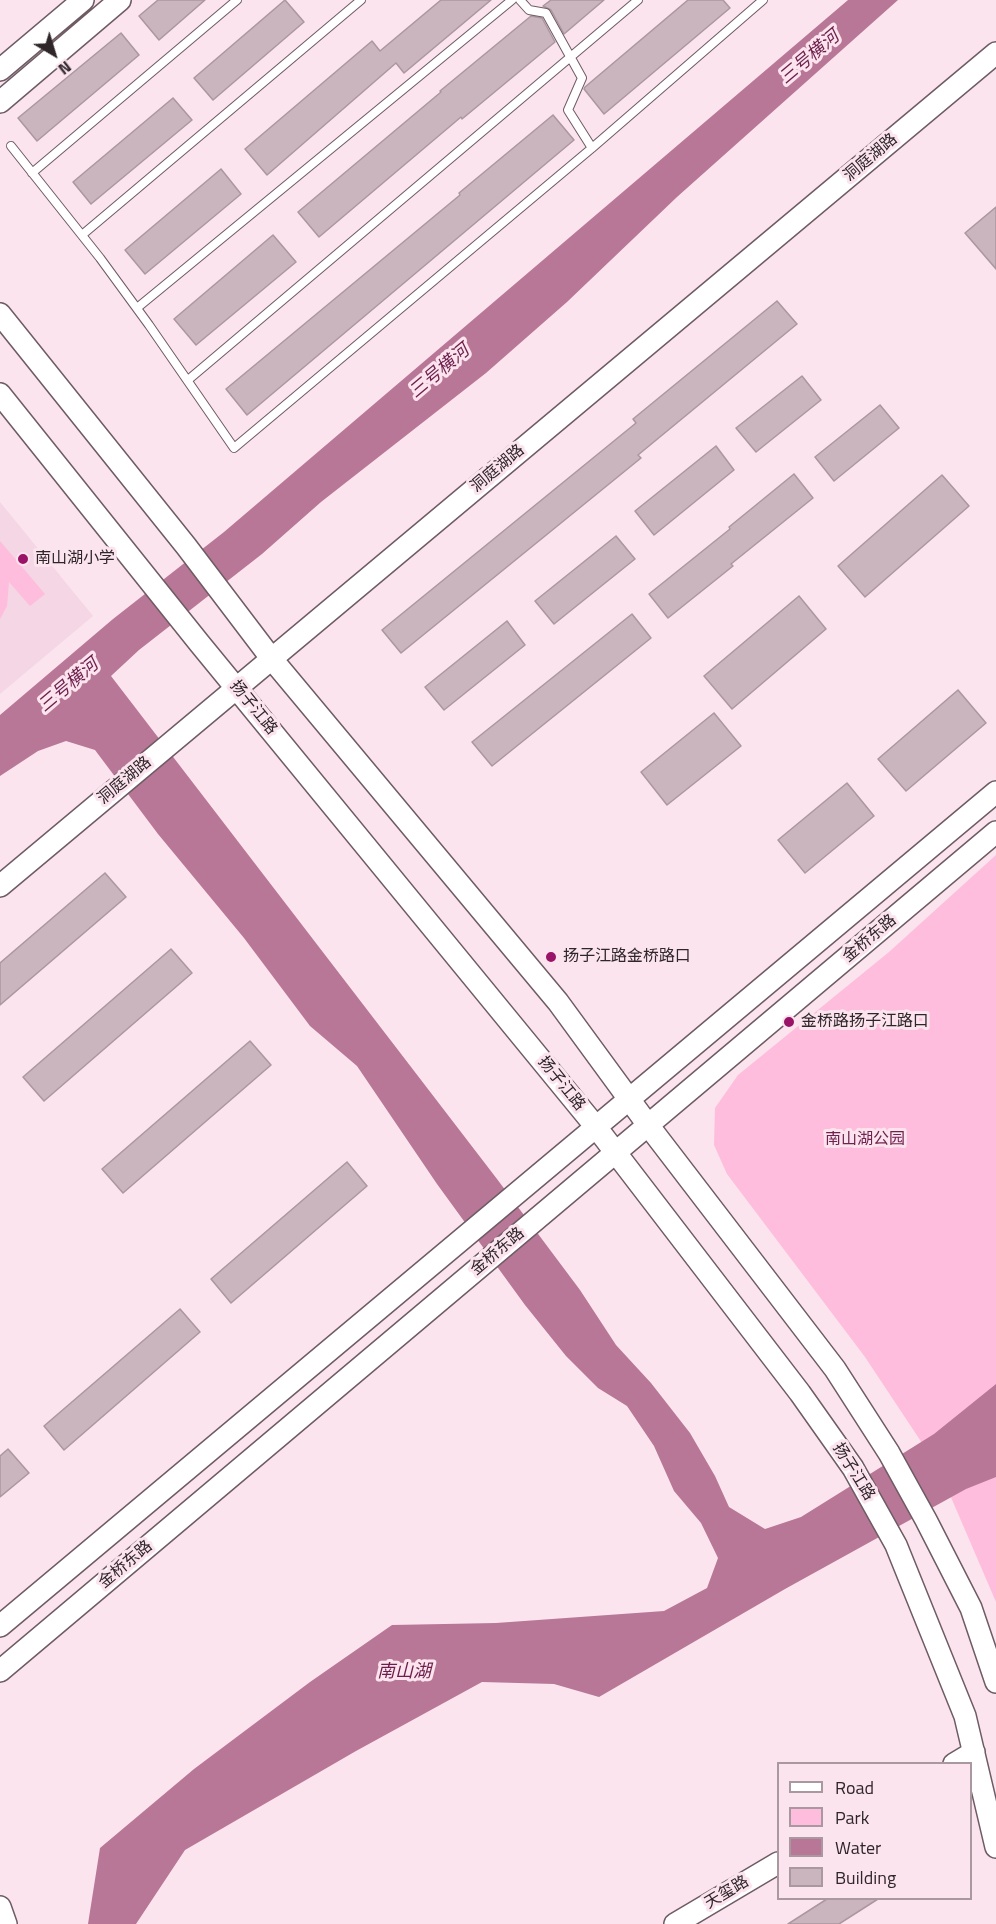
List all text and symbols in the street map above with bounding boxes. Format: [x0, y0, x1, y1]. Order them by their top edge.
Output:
north arrow [24, 24, 84, 84]
water label: 三号横河 [775, 27, 845, 89]
text: N [53, 55, 77, 81]
street label: 洞庭湖路 [840, 130, 902, 186]
water label: 三号横河 [405, 341, 475, 403]
street label: 洞庭湖路 [467, 441, 529, 497]
place label: 南山湖小学 [35, 549, 115, 569]
marker: 南山湖小学 [16, 552, 30, 566]
water label: 三号横河 [34, 655, 104, 717]
street label: 扬子江路 [225, 677, 281, 739]
street label: 洞庭湖路 [94, 753, 156, 809]
street label: 金桥东路 [839, 911, 901, 967]
place label: 扬子江路金桥路口 [563, 947, 691, 967]
marker: 扬子江路金桥路口 [544, 950, 558, 964]
place label: 金桥路扬子江路口 [801, 1012, 929, 1032]
marker: 金桥路扬子江路口 [782, 1015, 796, 1029]
street label: 扬子江路 [533, 1053, 589, 1115]
park label: 南山湖公园 [825, 1130, 905, 1150]
street label: 金桥东路 [467, 1224, 529, 1280]
street label: 扬子江路 [828, 1440, 878, 1504]
street label: 金桥东路 [95, 1537, 157, 1593]
water label: 南山湖 [377, 1662, 431, 1684]
legend [777, 1762, 972, 1900]
text: Road [835, 1774, 874, 1801]
text: Park [835, 1804, 869, 1831]
text: Water [835, 1834, 881, 1861]
text: Building [835, 1864, 896, 1891]
street label: 天玺路 [701, 1872, 753, 1914]

